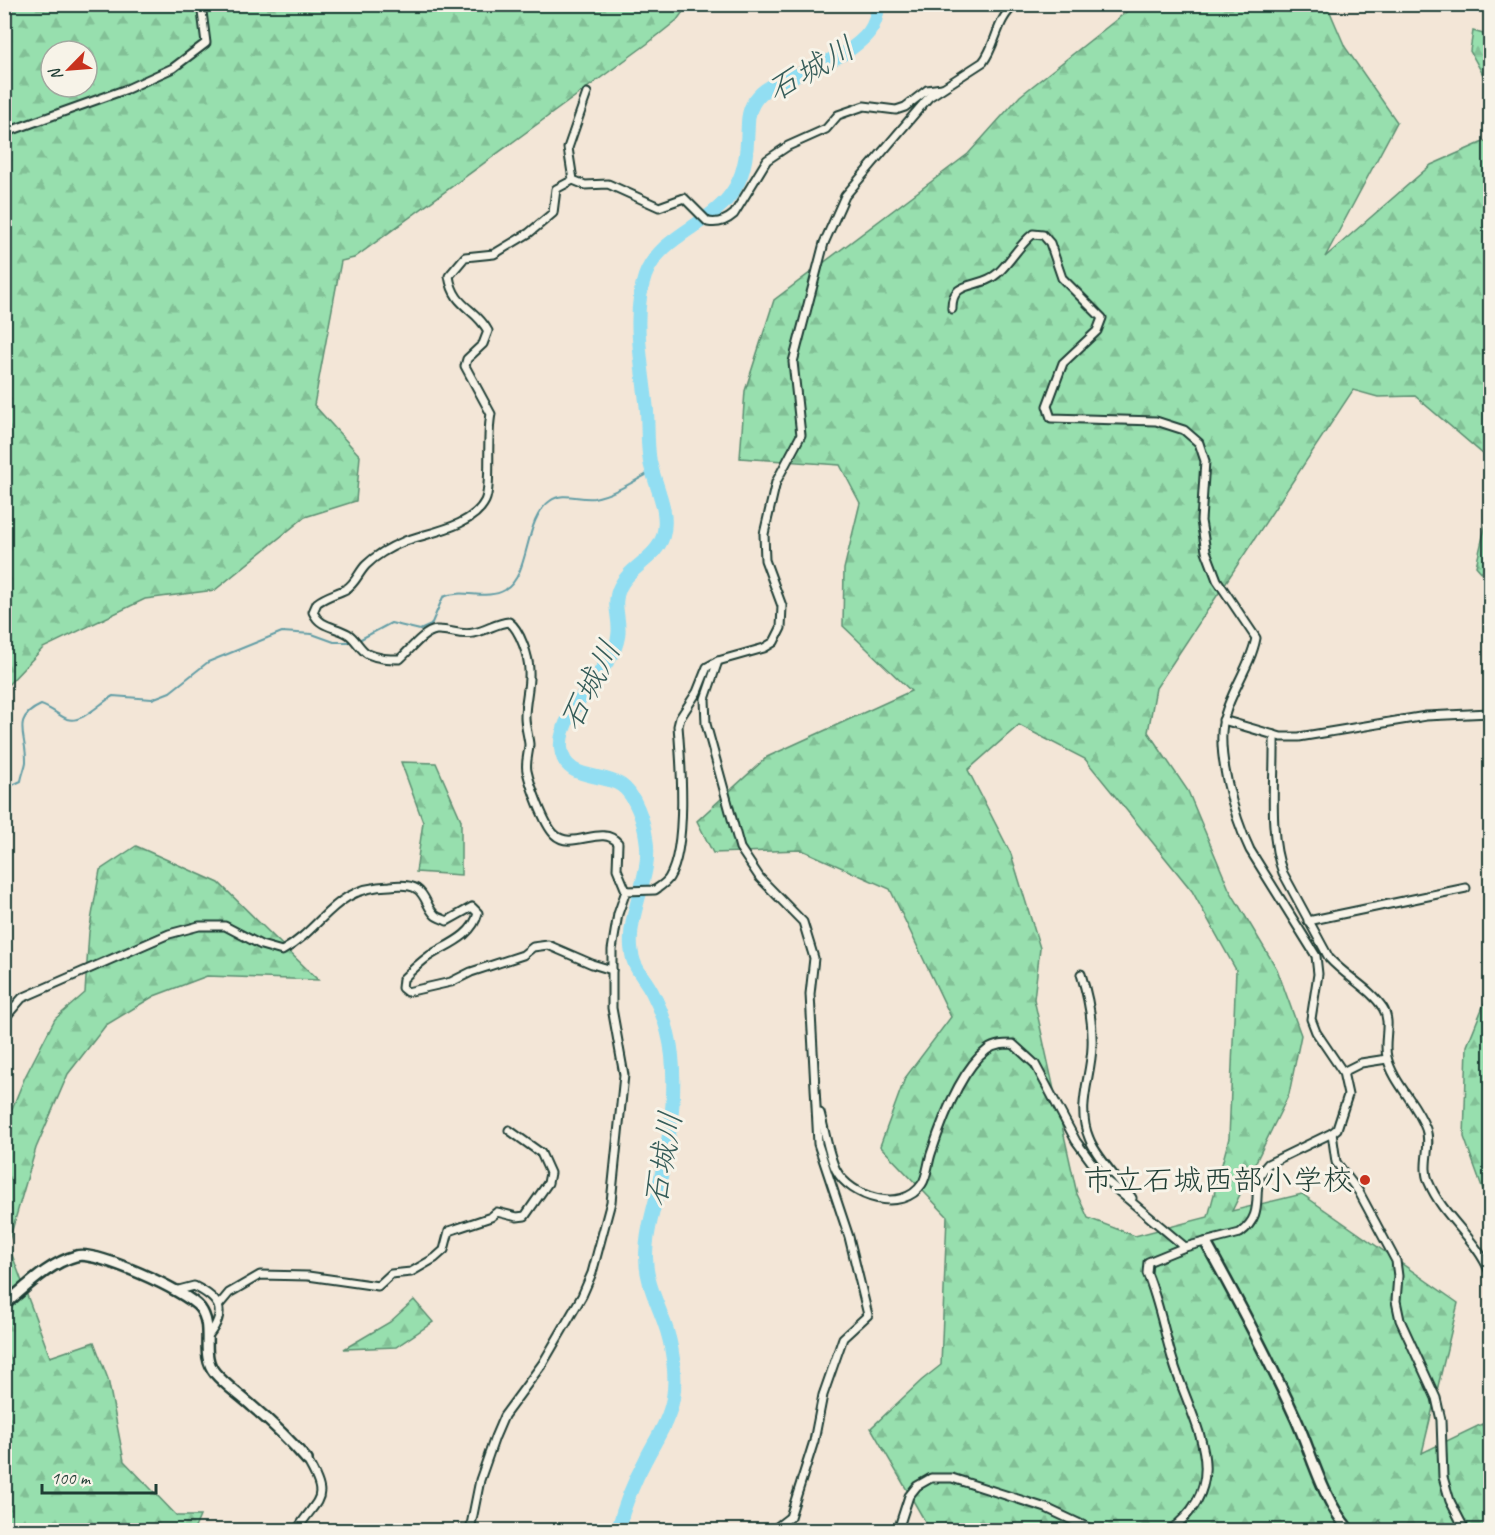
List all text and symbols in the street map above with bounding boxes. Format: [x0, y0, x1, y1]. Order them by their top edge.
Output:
water label: 石城川 [759, 27, 863, 111]
north arrow [39, 39, 99, 99]
text: N [44, 63, 67, 84]
water label: 石城川 [550, 633, 630, 737]
water label: 石城川 [634, 1108, 692, 1210]
place label: 市立石城西部小学校 [1083, 1161, 1353, 1199]
marker: 市立石城西部小学校 [1358, 1173, 1372, 1187]
scale bar [42, 1457, 156, 1495]
text: 100 m [51, 1467, 92, 1489]

